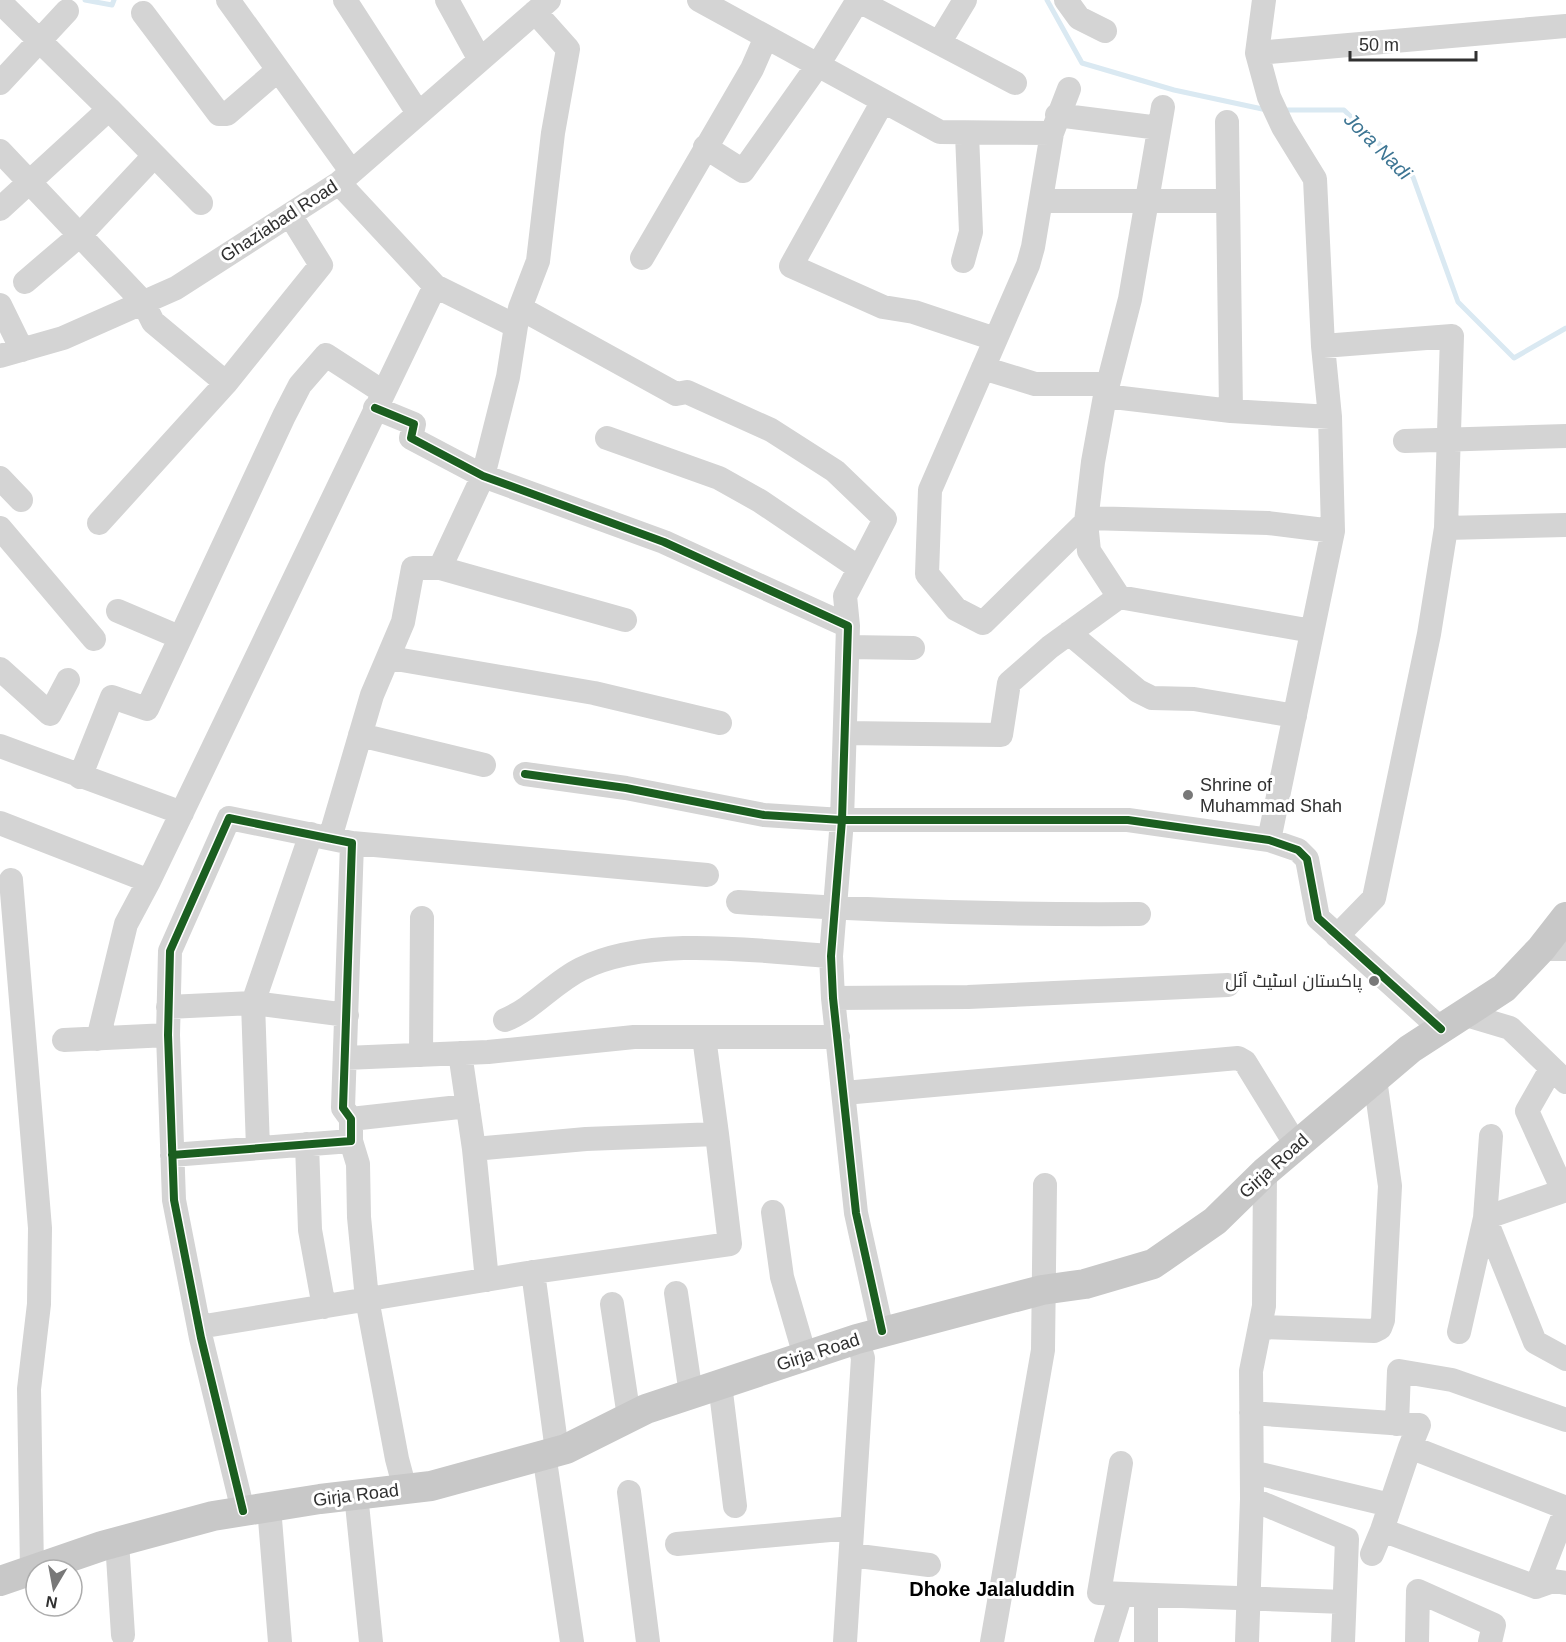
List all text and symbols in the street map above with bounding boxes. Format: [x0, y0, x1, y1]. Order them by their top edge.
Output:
scale bar [1350, 24, 1476, 62]
text: 50 m [1359, 35, 1399, 55]
water label: Jora Nadi [1339, 107, 1416, 184]
street label: Ghaziabad Road [217, 176, 341, 266]
place label: Shrine of Muhammad Shah [1200, 775, 1342, 816]
marker: Shrine of Muhammad Shah [1181, 788, 1195, 802]
place label: پاکستان اسٹیٹ آئل [1225, 971, 1362, 993]
marker: پاکستان اسٹیٹ آئل [1367, 974, 1381, 988]
street label: Girja Road [1235, 1130, 1313, 1202]
street label: Girja Road [774, 1329, 862, 1375]
street label: Girja Road [312, 1480, 400, 1510]
north arrow [24, 1558, 84, 1618]
district label: Dhoke Jalaluddin [909, 1578, 1075, 1600]
text: N [44, 1593, 59, 1612]

